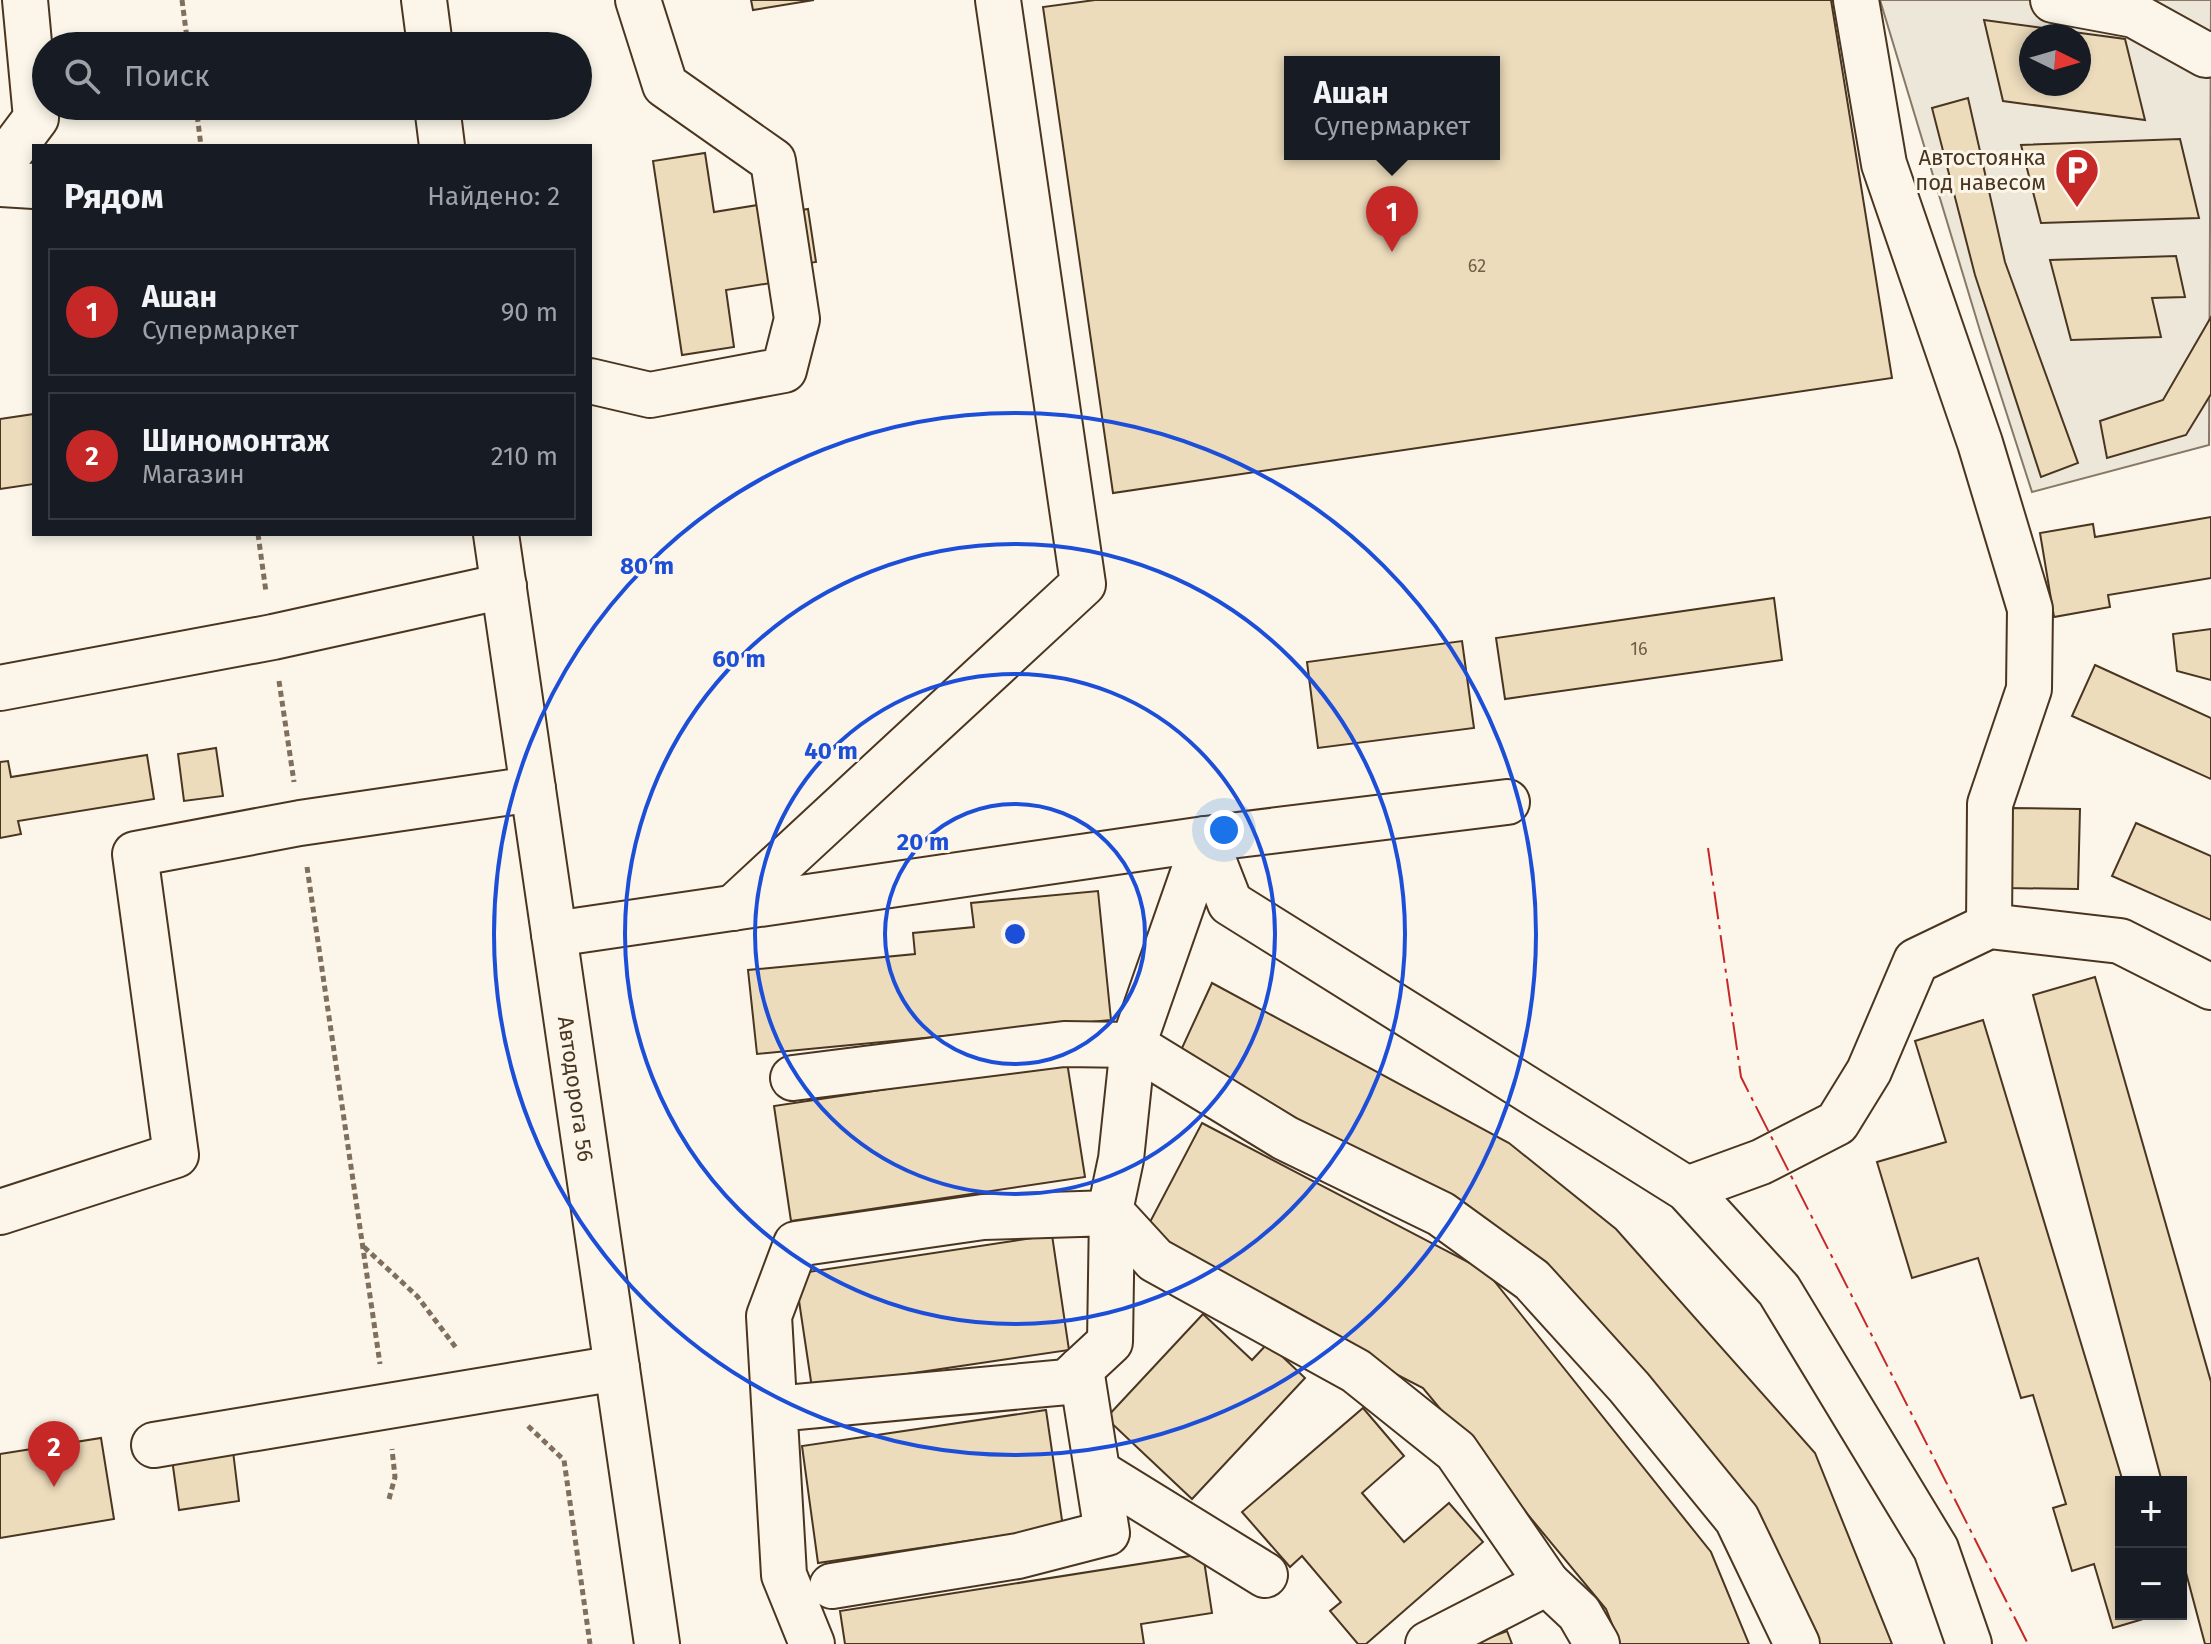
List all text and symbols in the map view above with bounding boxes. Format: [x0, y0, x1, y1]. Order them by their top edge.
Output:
north arrow [2019, 24, 2091, 96]
search box [32, 32, 592, 120]
icon: search [60, 54, 104, 98]
popup [1284, 56, 1500, 160]
text: Поиск [124, 58, 210, 94]
text: Ашан [1314, 75, 1389, 111]
text: Супермаркет [1314, 111, 1470, 142]
place label: Автостоянка под навесом [1915, 144, 2046, 196]
parking icon: Автостоянка под навесом [2053, 146, 2101, 209]
text: Рядом [64, 176, 163, 217]
text: Найдено: 2 [427, 181, 560, 212]
pin: 1 [1366, 186, 1418, 252]
house number: 62 [1468, 255, 1486, 277]
text: Ашан [142, 279, 217, 315]
text: 1 [86, 297, 98, 328]
text: 90 m [501, 297, 558, 328]
text: Супермаркет [142, 315, 299, 346]
text: Шиномонтаж [142, 423, 330, 459]
text: 2 [85, 441, 99, 472]
text: 210 m [491, 441, 558, 472]
text: Магазин [142, 459, 245, 490]
text: 80 m [620, 552, 674, 580]
house number: 16 [1630, 638, 1648, 660]
text: 60 m [712, 645, 766, 673]
text: 40 m [804, 737, 858, 765]
your location [1204, 810, 1244, 850]
text: 20 m [897, 828, 949, 856]
centre of rings [1001, 920, 1029, 948]
street label: Автодорога 56 [552, 1015, 599, 1164]
pin: 2 [28, 1421, 80, 1487]
map controls [2115, 1476, 2187, 1620]
button: + [2115, 1476, 2187, 1548]
button: − [2115, 1548, 2187, 1620]

